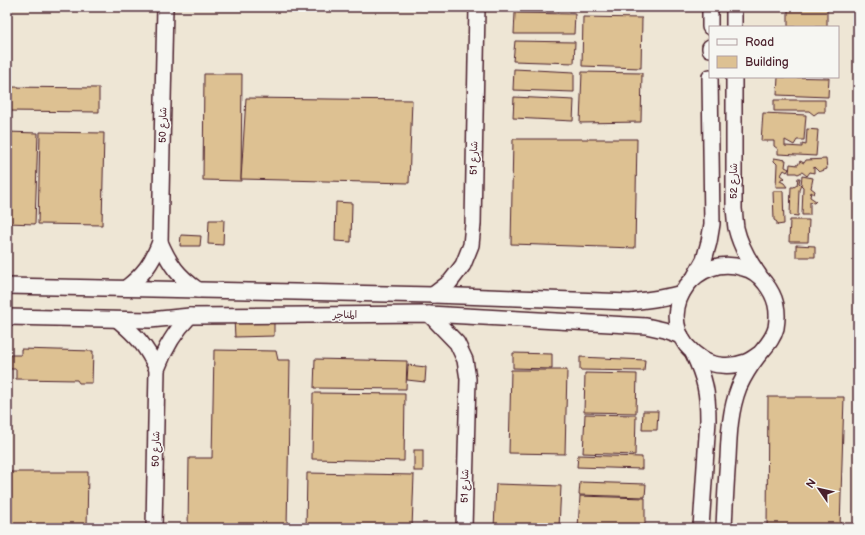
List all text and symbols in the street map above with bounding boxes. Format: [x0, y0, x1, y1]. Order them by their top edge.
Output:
legend [709, 26, 839, 78]
text: Road [745, 35, 774, 50]
text: Building [745, 55, 789, 70]
street label: شارع 50 [157, 107, 170, 143]
street label: شارع 51 [468, 141, 481, 175]
street label: شارع 52 [728, 163, 741, 199]
street label: المناجر [332, 309, 357, 321]
street label: شارع 50 [150, 431, 163, 467]
street label: شارع 51 [459, 469, 472, 503]
north arrow [799, 469, 839, 509]
text: N [803, 477, 819, 491]

